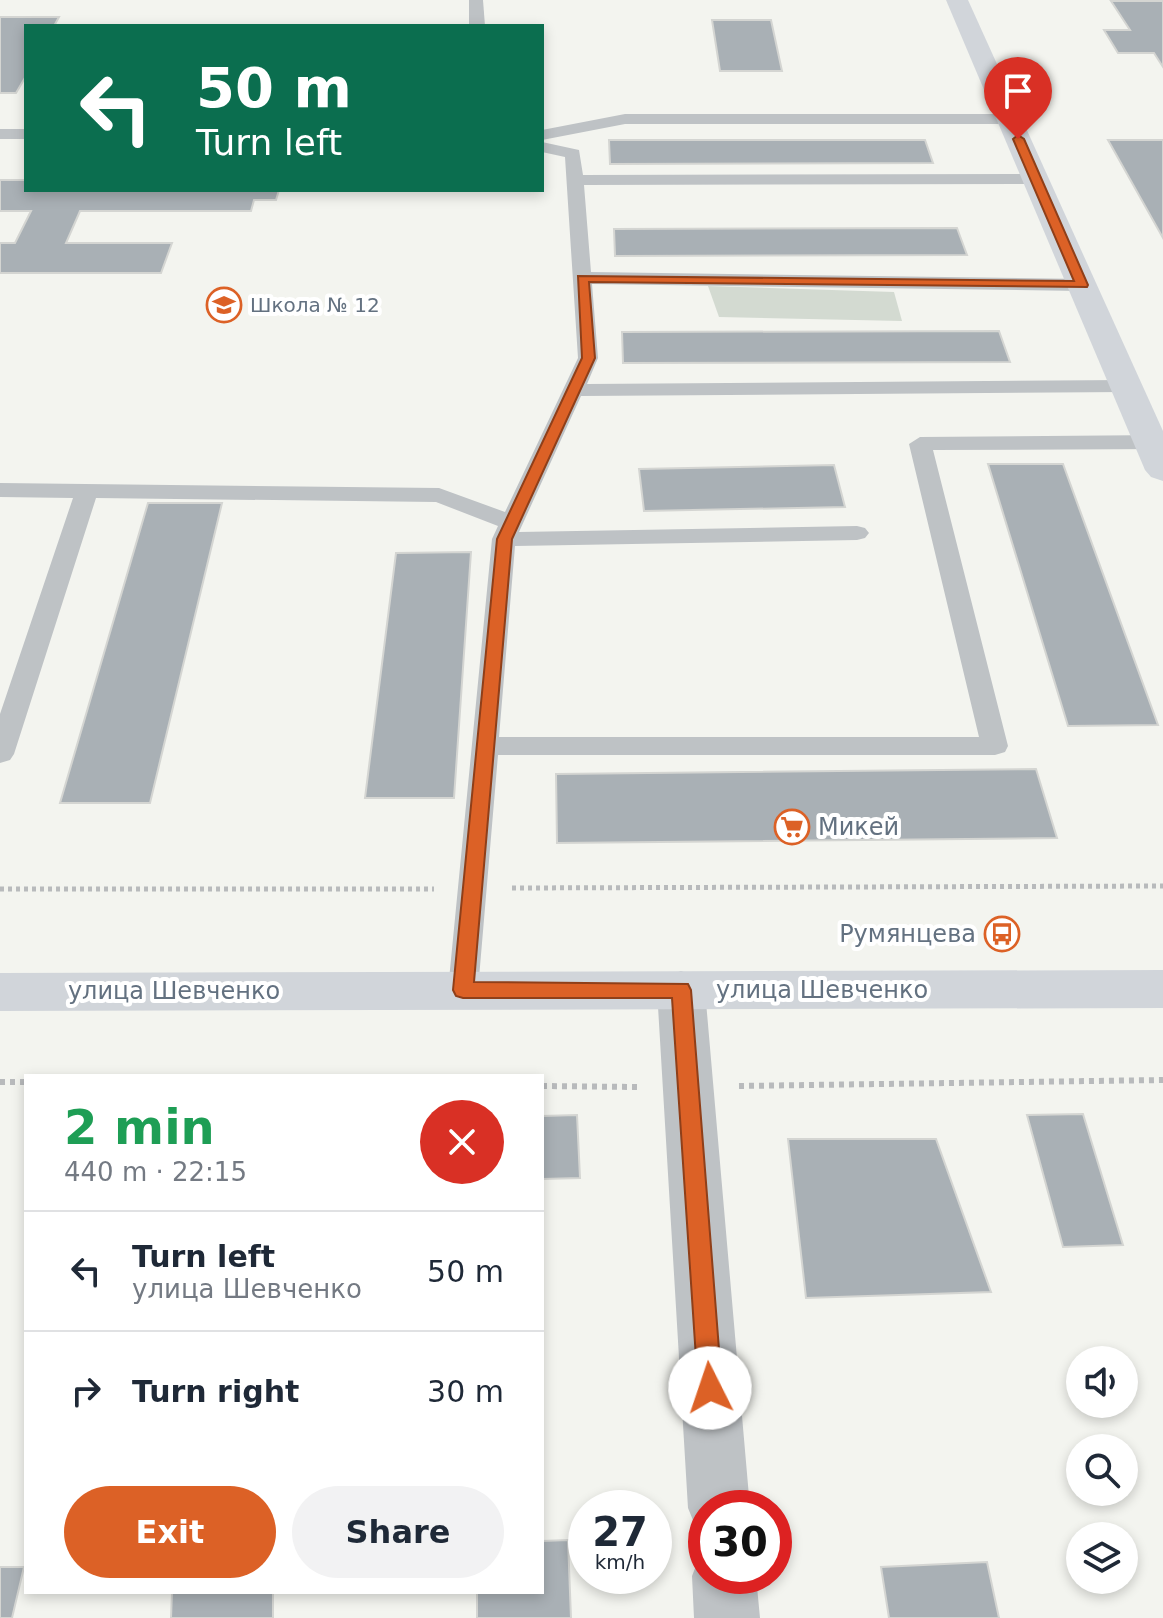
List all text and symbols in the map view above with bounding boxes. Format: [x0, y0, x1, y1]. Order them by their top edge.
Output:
text: 50 m [196, 55, 352, 120]
icon: left [64, 56, 168, 160]
pin [984, 57, 1052, 139]
icon: arrive [996, 69, 1040, 113]
text: Turn left [196, 122, 342, 163]
school or university icon: Школа № 12 [205, 286, 243, 324]
place label: Школа № 12 [250, 293, 380, 317]
supermarket icon: Микей [773, 808, 811, 846]
place label: Микей [818, 813, 899, 841]
bus stop icon: Румянцева [983, 915, 1021, 953]
place label: Румянцева [839, 920, 976, 948]
street label: улица Шевченко [716, 976, 928, 1004]
street label: улица Шевченко [68, 977, 280, 1005]
text: 2 min [64, 1099, 215, 1155]
button: close [420, 1100, 504, 1184]
text: 440 m · 22:15 [64, 1157, 247, 1187]
text: Turn left [132, 1239, 275, 1274]
icon: left [64, 1249, 108, 1293]
text: 50 m [427, 1254, 504, 1289]
text: улица Шевченко [132, 1274, 362, 1304]
position arrow [668, 1346, 752, 1430]
map controls [1066, 1346, 1138, 1594]
button: sound [1066, 1346, 1138, 1418]
icon: right [64, 1369, 108, 1413]
text: Turn right [132, 1374, 299, 1409]
text: 30 m [427, 1374, 504, 1409]
button: search [1066, 1434, 1138, 1506]
button: Exit [64, 1486, 276, 1578]
button: Share [292, 1486, 504, 1578]
speed limit sign: 30 [688, 1490, 792, 1594]
text: 27 [592, 1509, 648, 1555]
button: layers [1066, 1522, 1138, 1594]
text: km/h [595, 1550, 645, 1574]

